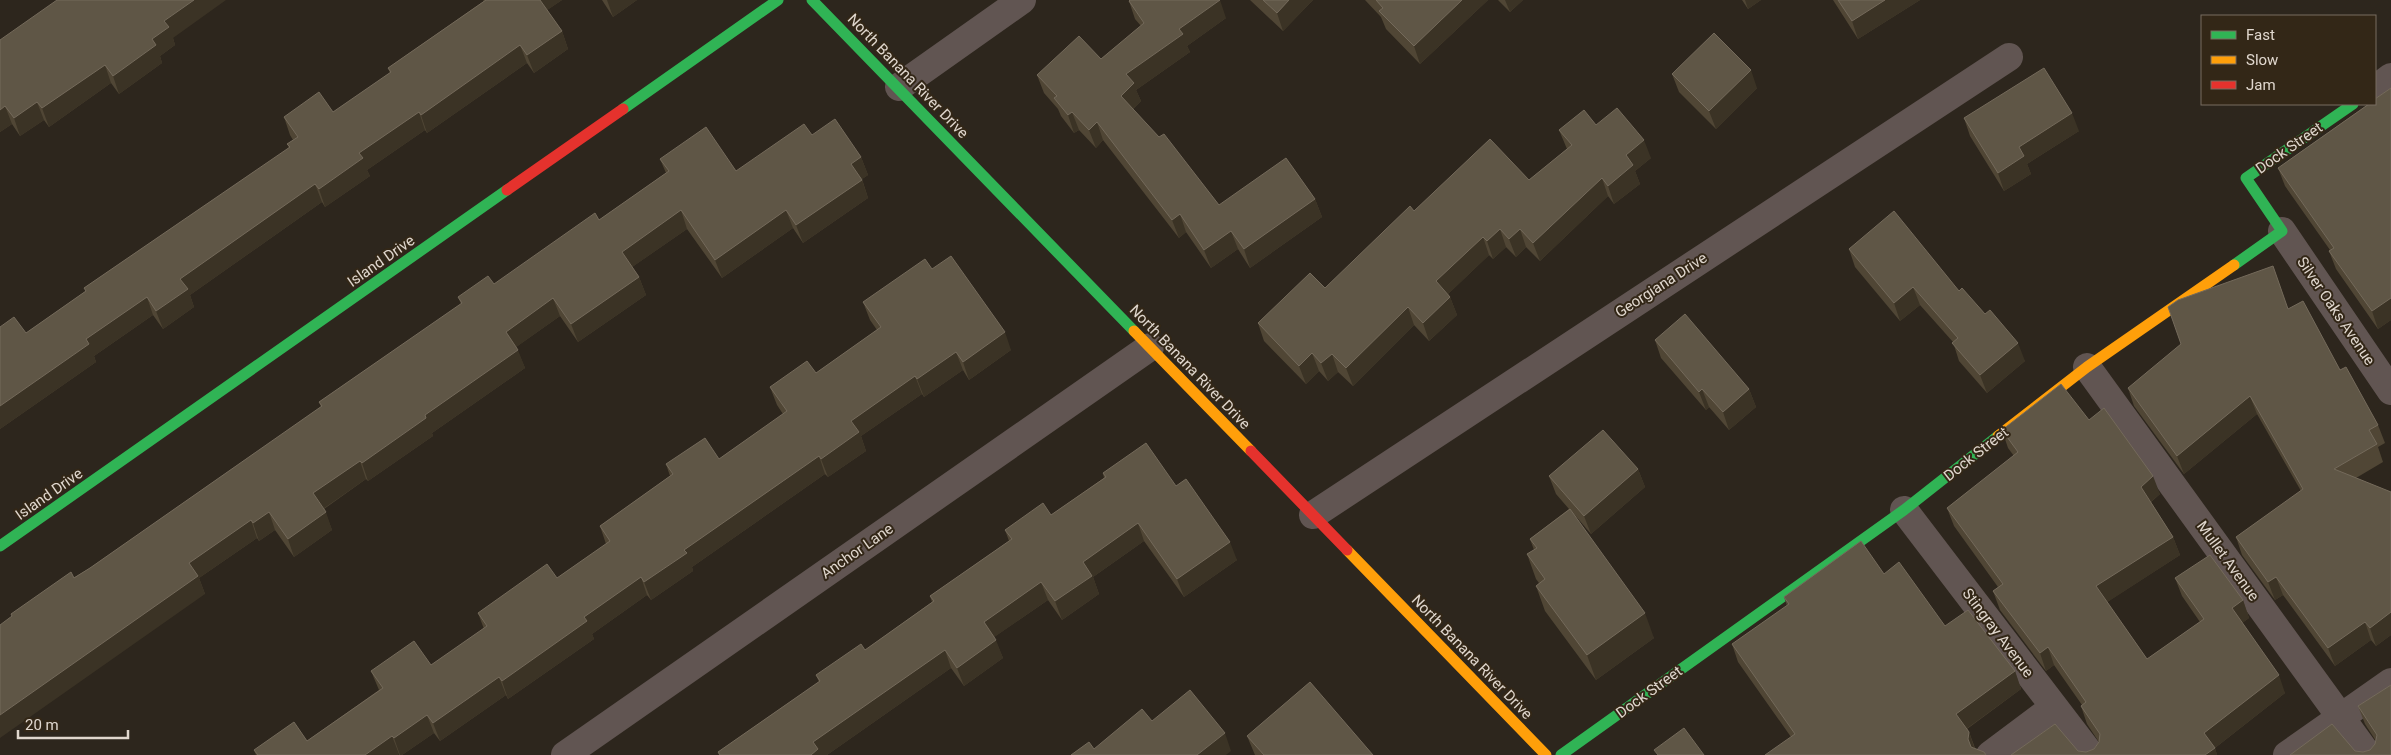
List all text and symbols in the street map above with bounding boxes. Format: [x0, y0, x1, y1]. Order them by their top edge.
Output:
street label: North Banana River Drive [844, 10, 972, 142]
legend [2201, 15, 2376, 105]
text: Fast [2246, 26, 2275, 44]
text: Slow [2246, 51, 2278, 69]
text: Jam [2246, 76, 2276, 94]
street label: Dock Street [2252, 118, 2326, 177]
street label: Island Drive [344, 231, 418, 291]
street label: Georgiana Drive [1612, 249, 1710, 321]
street label: Silver Oaks Avenue [2293, 253, 2379, 369]
street label: North Banana River Drive [1126, 301, 1254, 433]
street label: Dock Street [1940, 423, 2012, 485]
street label: Island Drive [12, 464, 86, 524]
street label: Mullet Avenue [2193, 518, 2263, 604]
street label: Anchor Lane [817, 520, 897, 582]
street label: Stingray Avenue [1959, 585, 2037, 681]
street label: North Banana River Drive [1408, 591, 1536, 723]
street label: Dock Street [1612, 662, 1686, 722]
scale bar [18, 708, 128, 740]
text: 20 m [25, 716, 59, 734]

